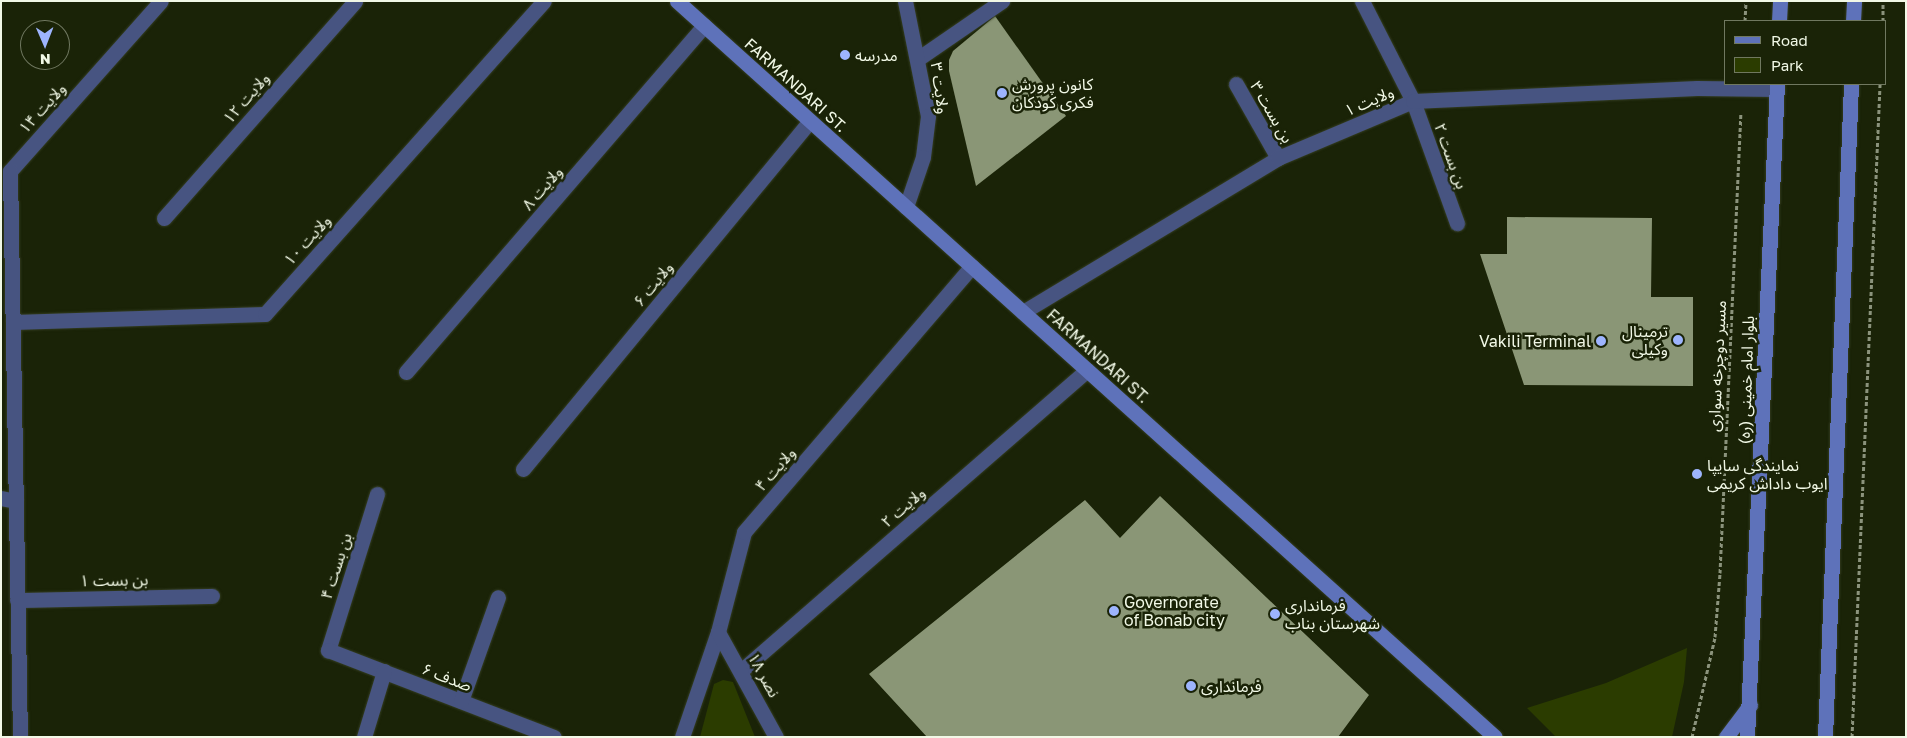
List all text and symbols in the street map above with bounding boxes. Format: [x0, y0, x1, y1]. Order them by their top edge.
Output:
north arrow [20, 20, 70, 70]
legend [1724, 20, 1887, 85]
text: Road [1771, 31, 1808, 49]
street label: FARMANDARI ST. [741, 34, 851, 136]
place label: مدرسه [855, 45, 898, 65]
marker: مدرسه [839, 49, 851, 61]
text: N [40, 51, 51, 68]
text: Park [1771, 56, 1803, 74]
street label: ولایت ۳ [927, 61, 953, 115]
street label: ولایت ۱۲ [219, 69, 273, 127]
place label: کانون پرورش فکری کودکان [1012, 74, 1094, 112]
street label: بن بست ۳ [1247, 78, 1297, 146]
street label: ولایت ۱۴ [14, 79, 70, 137]
street label: ولایت ۱ [1341, 82, 1397, 120]
marker: کانون پرورش فکری کودکان [996, 87, 1008, 99]
street label: بن بست ۲ [1430, 121, 1472, 191]
street label: ولایت ۸ [518, 162, 566, 214]
street label: ولایت ۱۰ [279, 211, 335, 269]
street label: ولایت ۶ [629, 258, 677, 310]
street label: مسیر دوچرخه سواری [1704, 300, 1730, 432]
street label: FARMANDARI ST. [1043, 305, 1153, 407]
street label: بلوار امام خمینی (ره) [1734, 315, 1758, 445]
place label: ترمینال وکیلی [1622, 321, 1668, 359]
place label: Vakili Terminal [1479, 331, 1591, 351]
marker: ترمینال وکیلی [1672, 334, 1684, 346]
marker: Vakili Terminal [1595, 335, 1607, 347]
street label: ولایت ۴ [751, 443, 799, 495]
place label: نمایندگی سایپا ایوب داداش کریمی [1707, 455, 1828, 493]
marker: نمایندگی سایپا ایوب داداش کریمی [1691, 468, 1703, 480]
street label: ولایت ۲ [877, 483, 929, 531]
street label: بن بست ۴ [316, 530, 356, 602]
street label: بن بست ۱ [80, 570, 148, 590]
place label: Governorate of Bonab city [1124, 592, 1225, 630]
place label: فرمانداری شهرستان بناب [1285, 595, 1380, 633]
marker: Governorate of Bonab city [1108, 605, 1120, 617]
marker: فرمانداری شهرستان بناب [1269, 608, 1281, 620]
street label: نصر ۱۸ [744, 649, 784, 701]
street label: صدف ۶ [419, 659, 475, 695]
place label: فرمانداری [1201, 676, 1262, 696]
marker: فرمانداری [1185, 680, 1197, 692]

